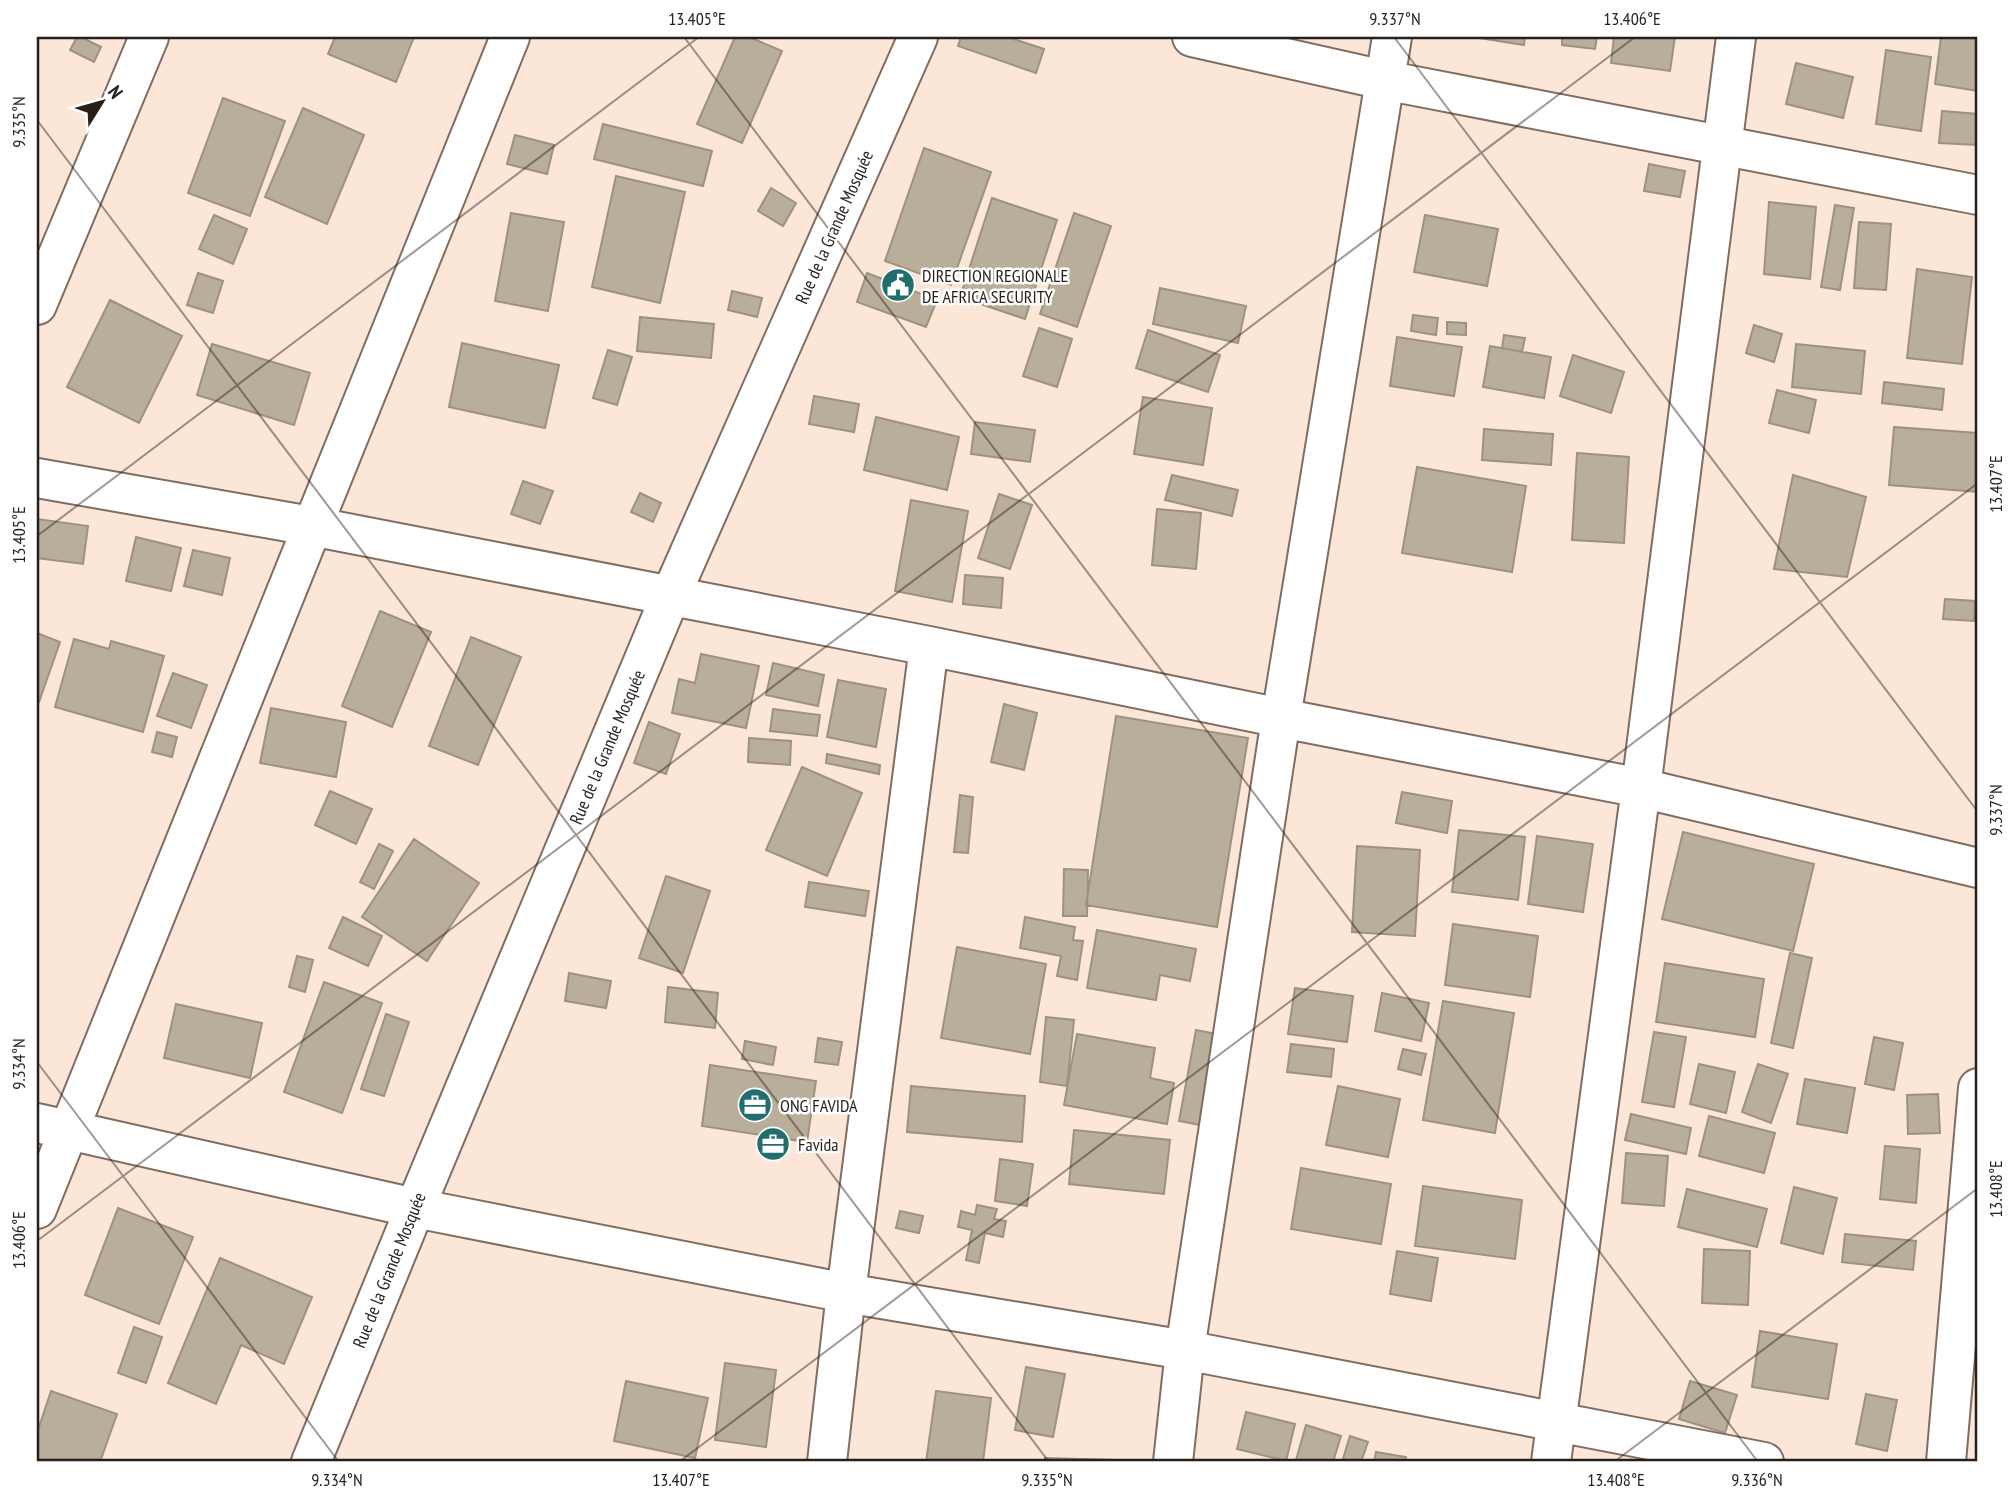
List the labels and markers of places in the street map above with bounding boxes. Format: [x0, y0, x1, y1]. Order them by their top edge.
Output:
place label: DIRECTION REGIONALE DE AFRICA SECURITY [922, 264, 1068, 308]
public building icon: DIRECTION REGIONALE DE AFRICA SECURITY [879, 266, 917, 304]
office icon: ONG FAVIDA [736, 1086, 774, 1124]
place label: ONG FAVIDA [780, 1094, 858, 1117]
office icon: Favida [754, 1125, 792, 1163]
place label: Favida [798, 1133, 839, 1156]

